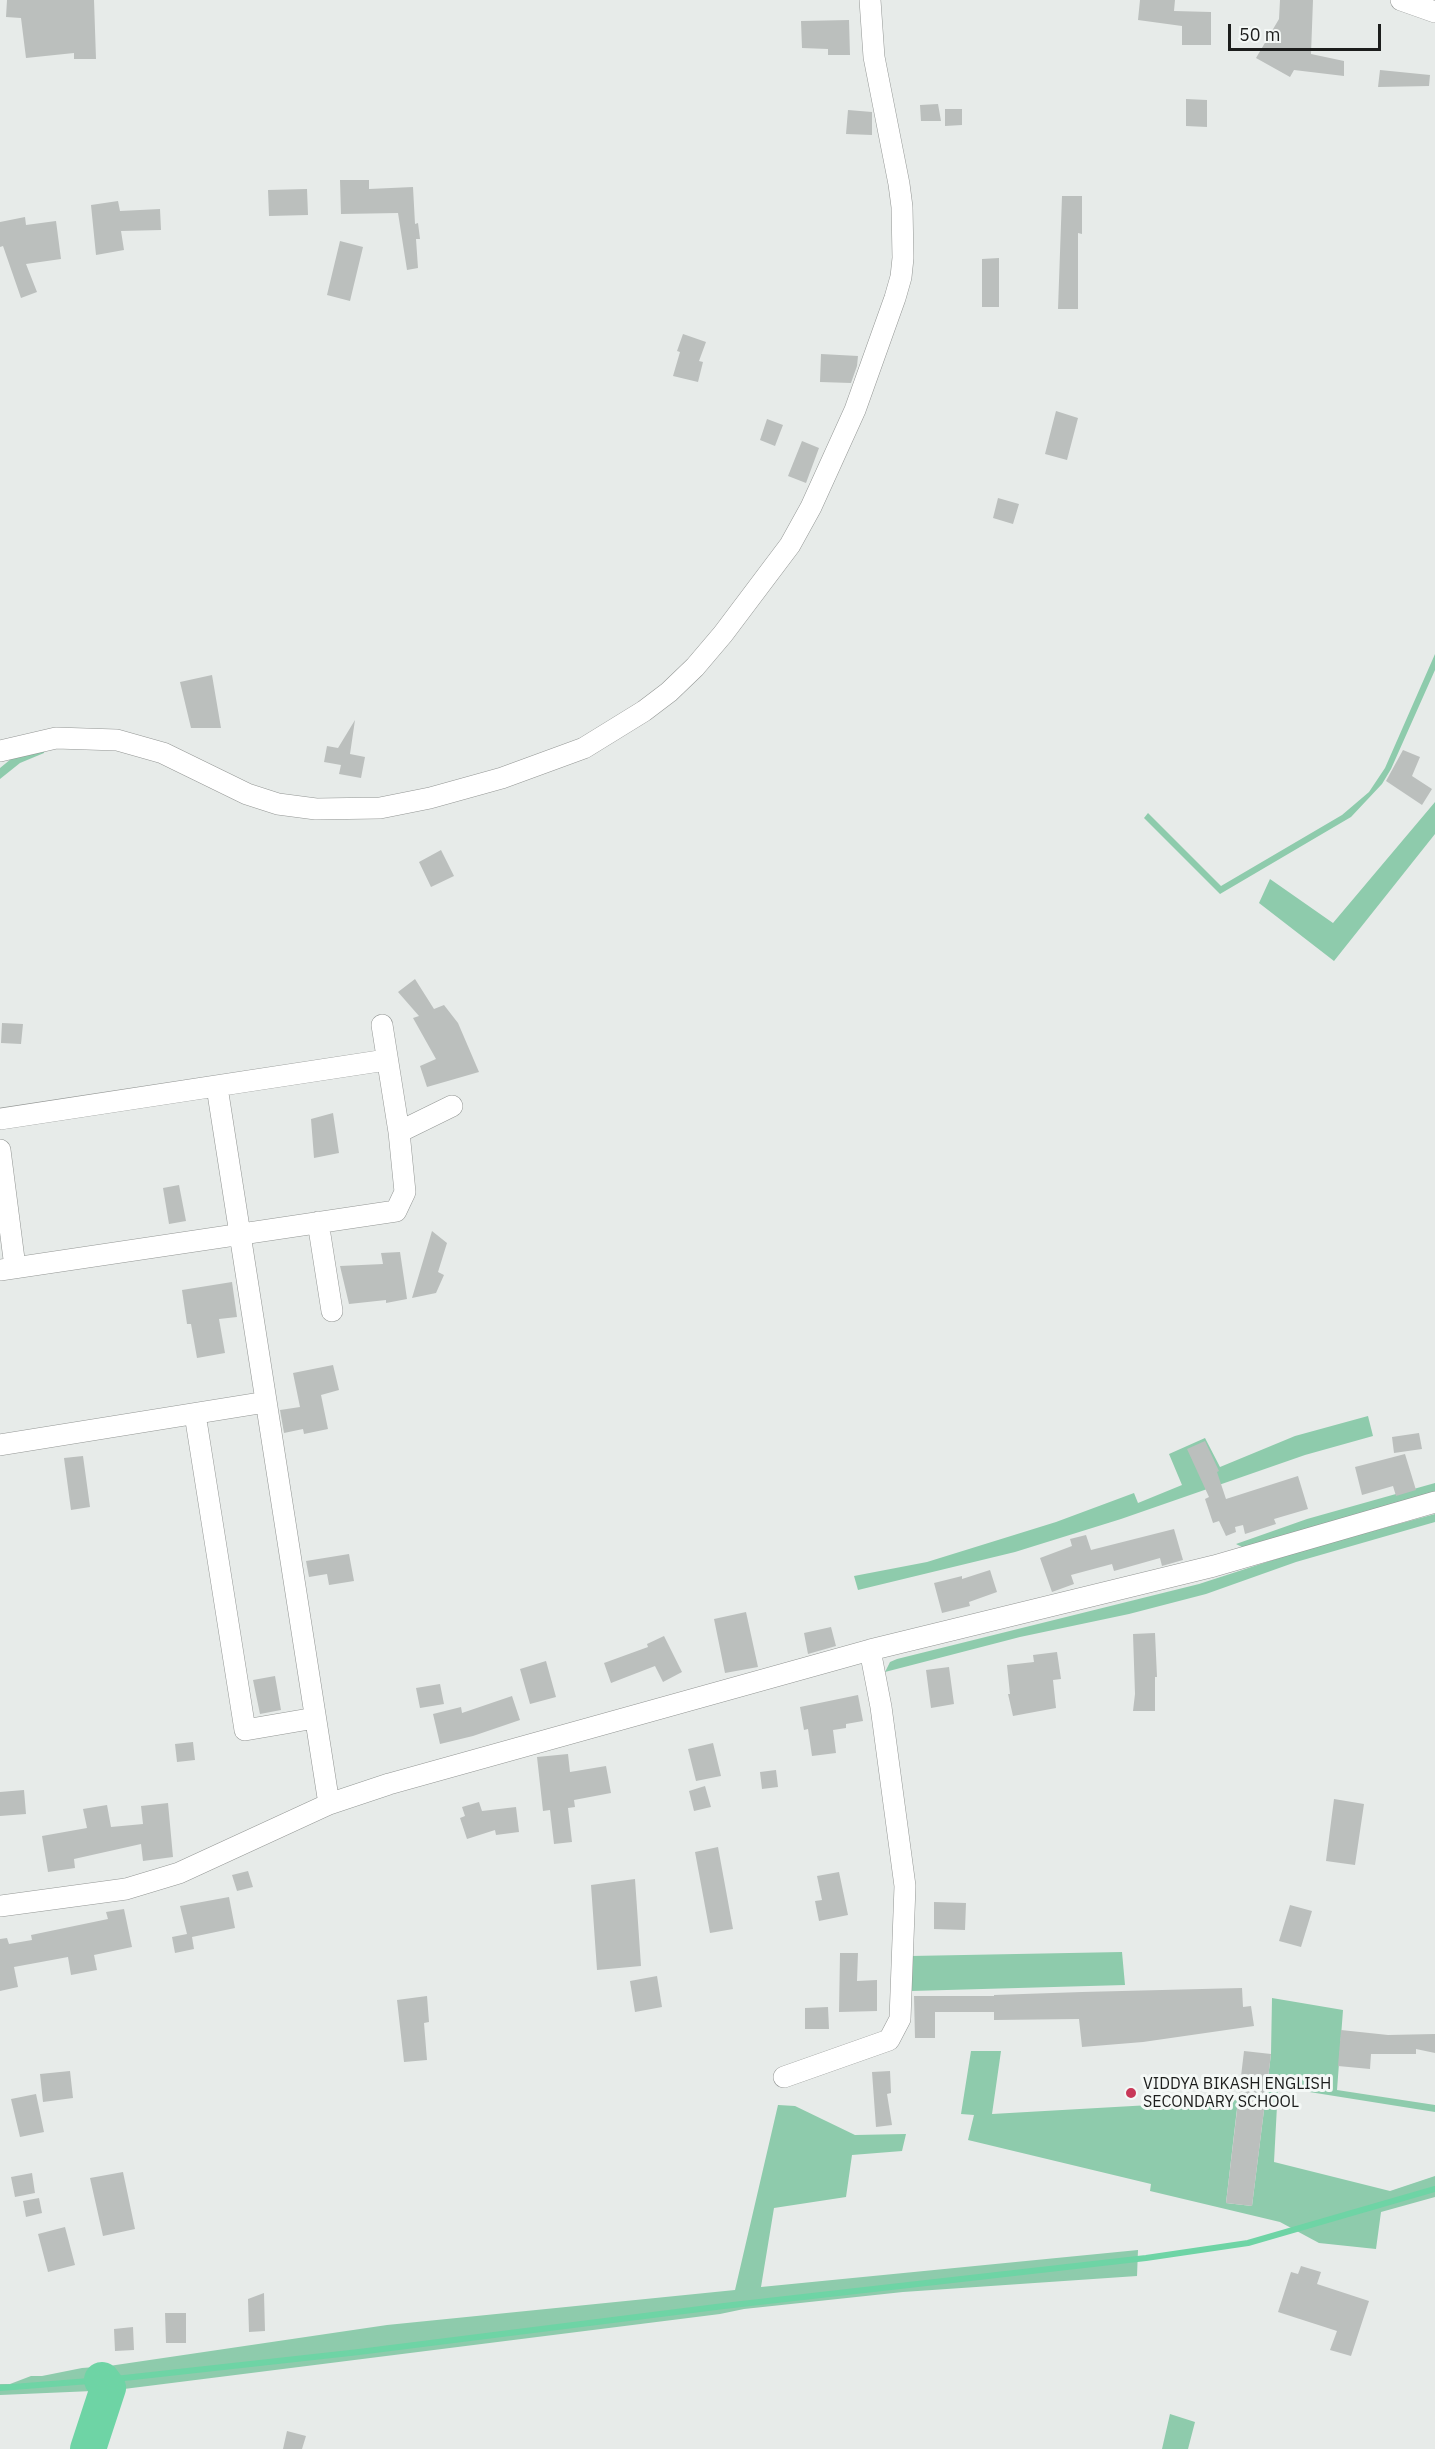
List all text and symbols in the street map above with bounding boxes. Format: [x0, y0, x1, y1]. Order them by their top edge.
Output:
scale bar [1231, 12, 1384, 50]
text: 50 m [1239, 23, 1281, 46]
place label: VIDDYA BIKASH ENGLISH SECONDARY SCHOOL [1143, 2074, 1331, 2112]
marker: VIDDYA BIKASH ENGLISH SECONDARY SCHOOL [1124, 2086, 1138, 2100]

